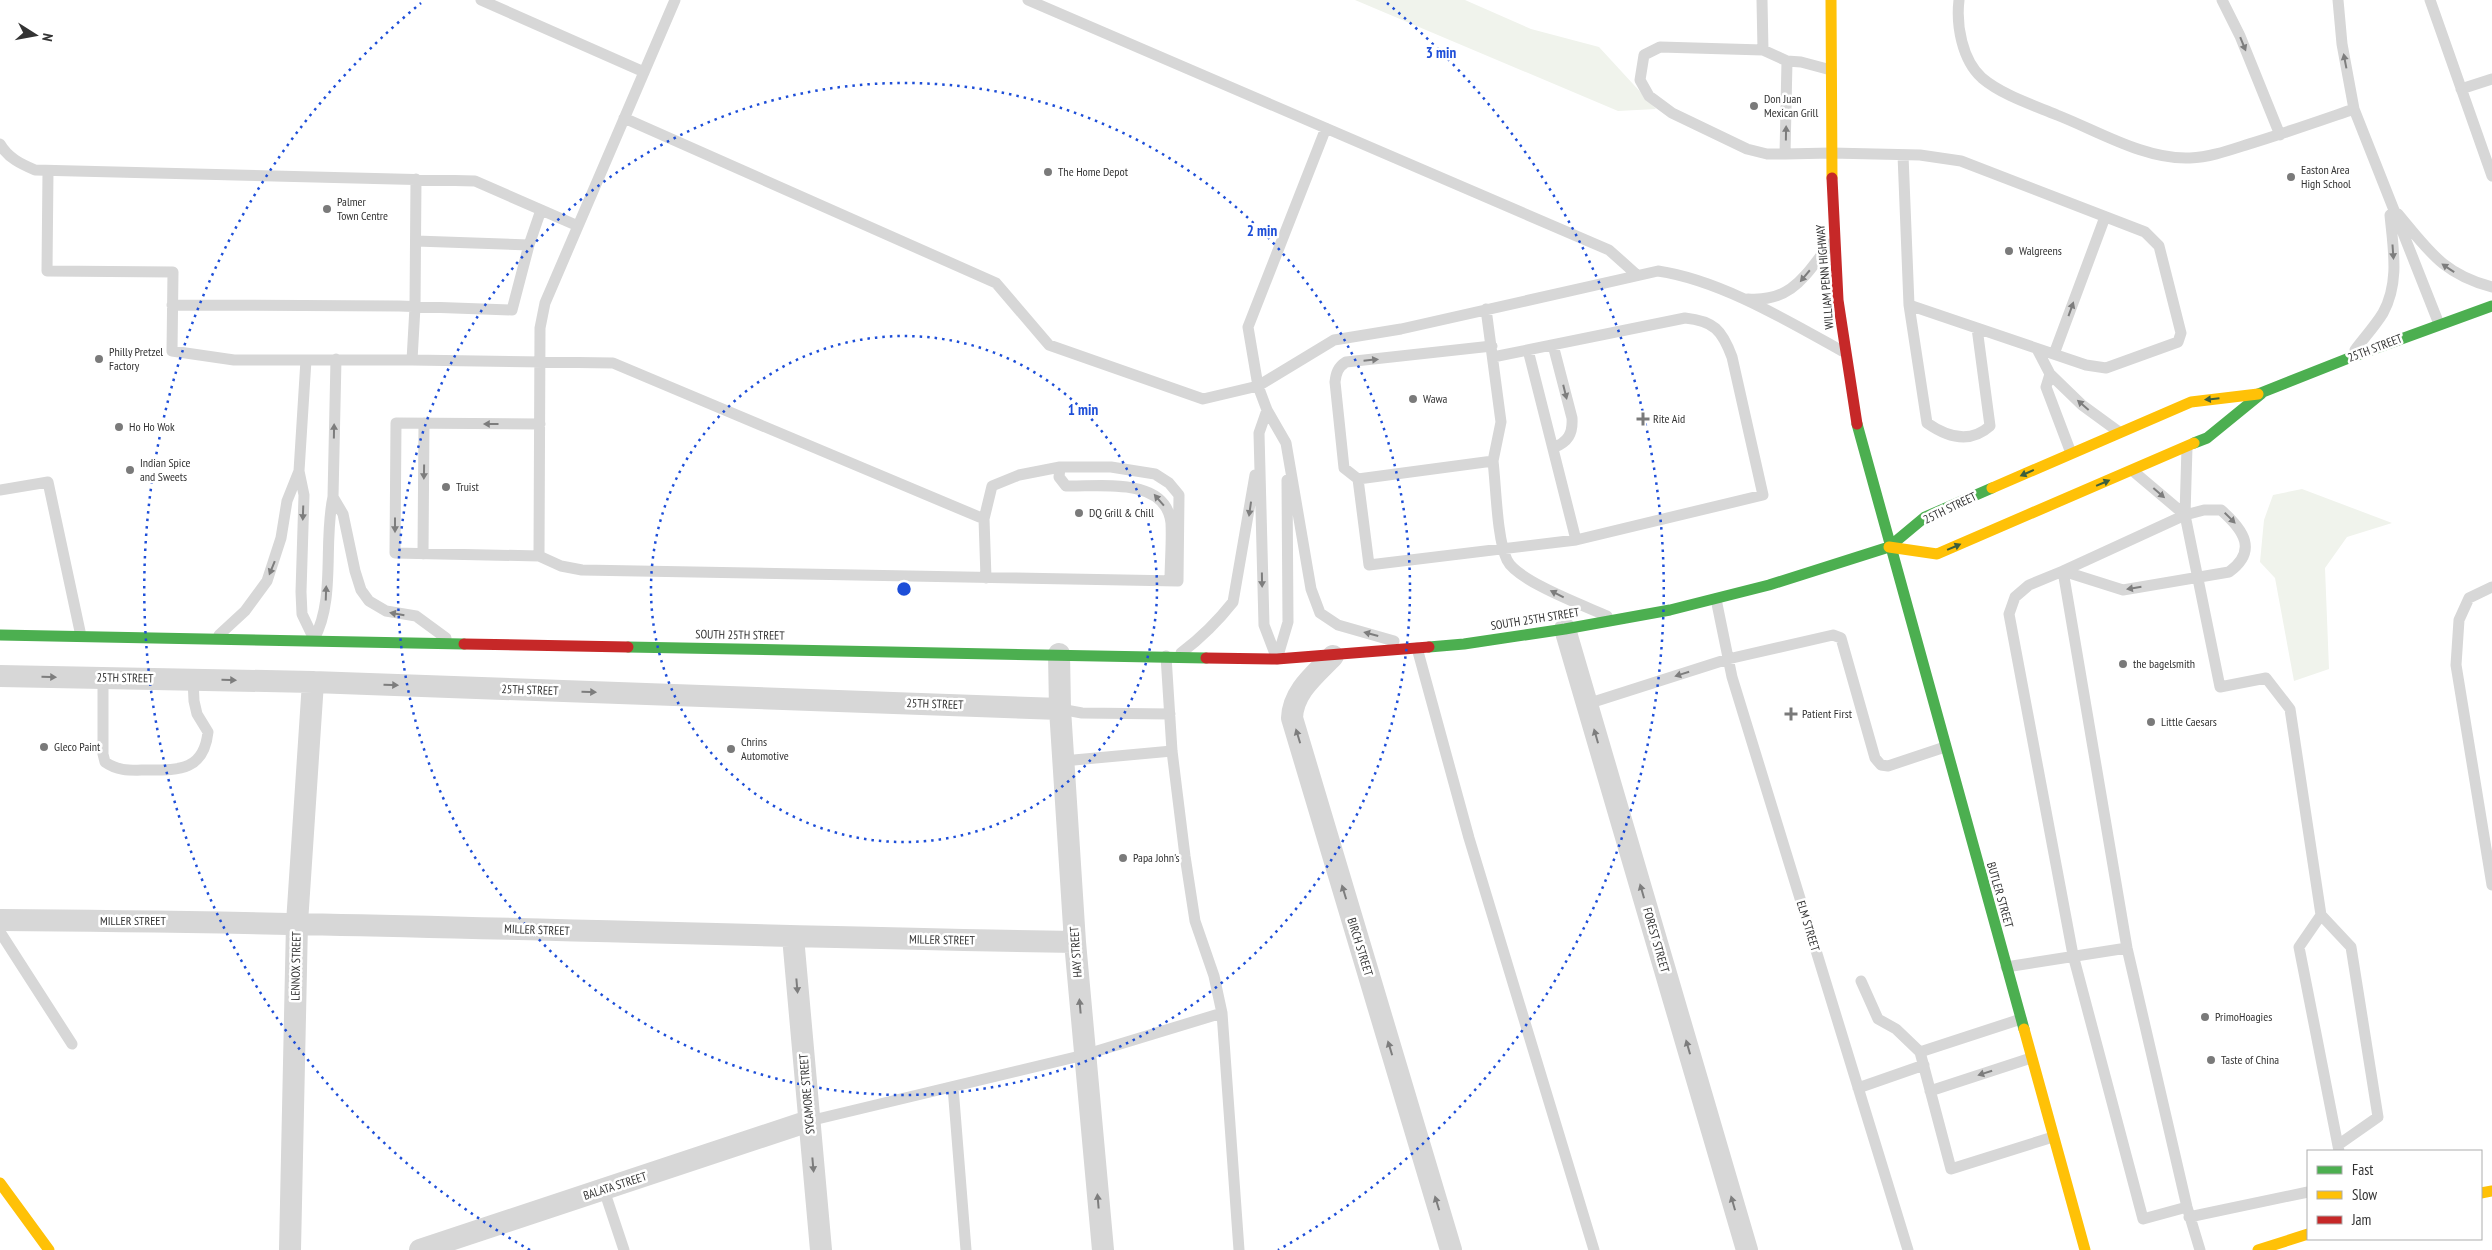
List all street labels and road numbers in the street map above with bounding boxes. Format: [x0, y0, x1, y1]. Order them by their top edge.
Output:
street label: WILLIAM PENN HIGHWAY [1812, 223, 1837, 330]
street label: 25TH STREET [2345, 330, 2405, 365]
street label: 25TH STREET [1921, 488, 1979, 527]
street label: SOUTH 25TH STREET [1490, 604, 1581, 633]
street label: SOUTH 25TH STREET [695, 626, 785, 643]
street label: 25TH STREET [96, 670, 154, 686]
street label: 25TH STREET [501, 681, 559, 698]
street label: 25TH STREET [906, 695, 964, 712]
street label: BUTLER STREET [1984, 860, 2017, 930]
street label: ELM STREET [1794, 899, 1823, 954]
street label: FOREST STREET [1640, 906, 1673, 975]
street label: MILLER STREET [100, 913, 167, 928]
street label: BIRCH STREET [1344, 916, 1377, 978]
street label: MILLER STREET [504, 921, 571, 938]
street label: HAY STREET [1066, 925, 1085, 978]
street label: LENNOX STREET [287, 930, 304, 1001]
street label: MILLER STREET [909, 931, 976, 948]
street label: SYCAMORE STREET [795, 1053, 817, 1135]
street label: BALATA STREET [581, 1168, 649, 1203]

